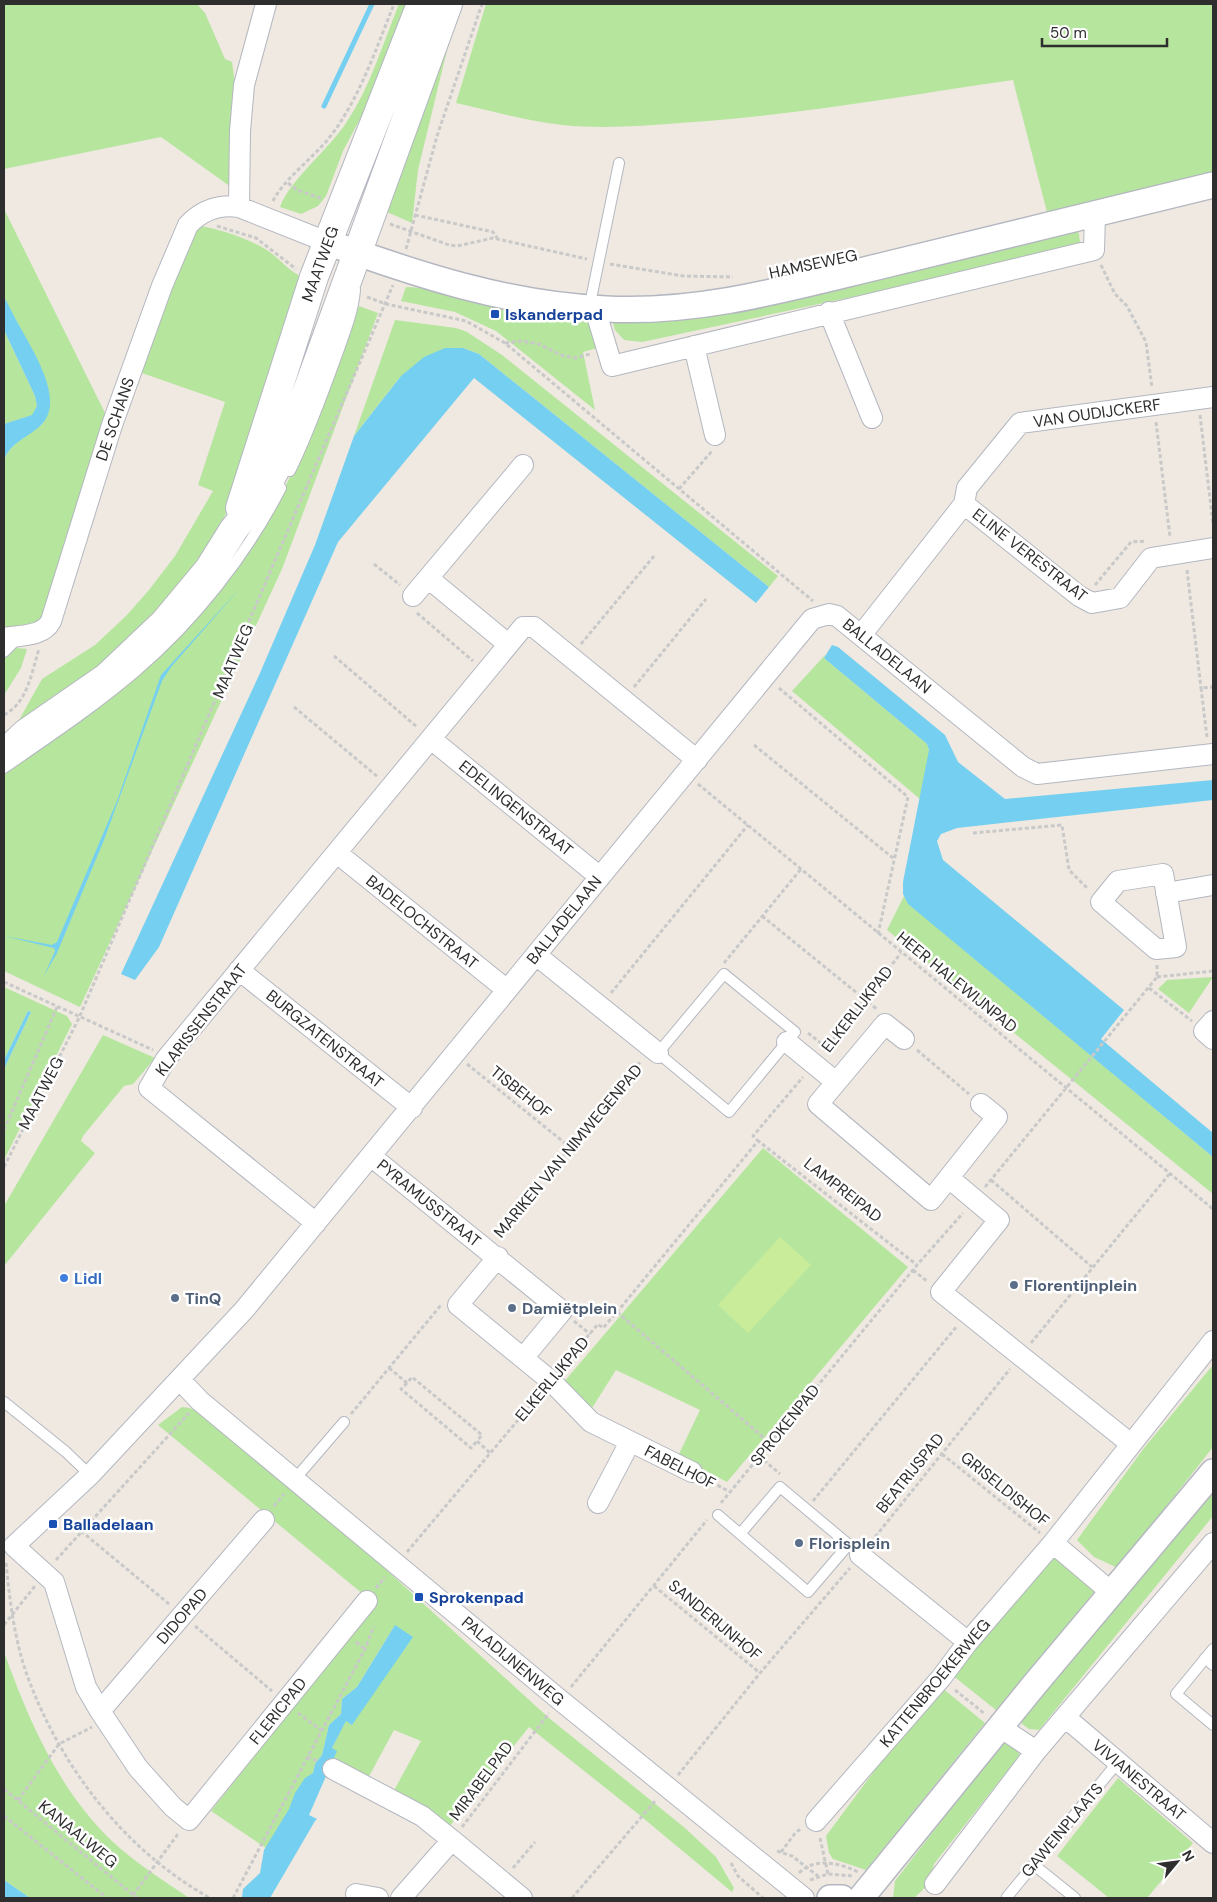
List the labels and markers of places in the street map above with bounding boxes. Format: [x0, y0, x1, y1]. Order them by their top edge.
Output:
place label: Iskanderpad [505, 304, 603, 325]
marker: Iskanderpad [489, 308, 501, 320]
place label: Lidl [74, 1268, 102, 1289]
marker: Lidl [58, 1272, 70, 1284]
place label: Florentijnplein [1024, 1275, 1137, 1296]
marker: Florentijnplein [1008, 1279, 1020, 1291]
place label: TinQ [185, 1288, 221, 1309]
marker: TinQ [169, 1292, 181, 1304]
place label: Damiëtplein [522, 1298, 617, 1319]
marker: Damiëtplein [506, 1302, 518, 1314]
place label: Balladelaan [63, 1514, 154, 1535]
marker: Balladelaan [47, 1518, 59, 1530]
place label: Florisplein [809, 1533, 890, 1554]
marker: Florisplein [793, 1537, 805, 1549]
place label: Sprokenpad [429, 1587, 524, 1608]
marker: Sprokenpad [413, 1591, 425, 1603]

